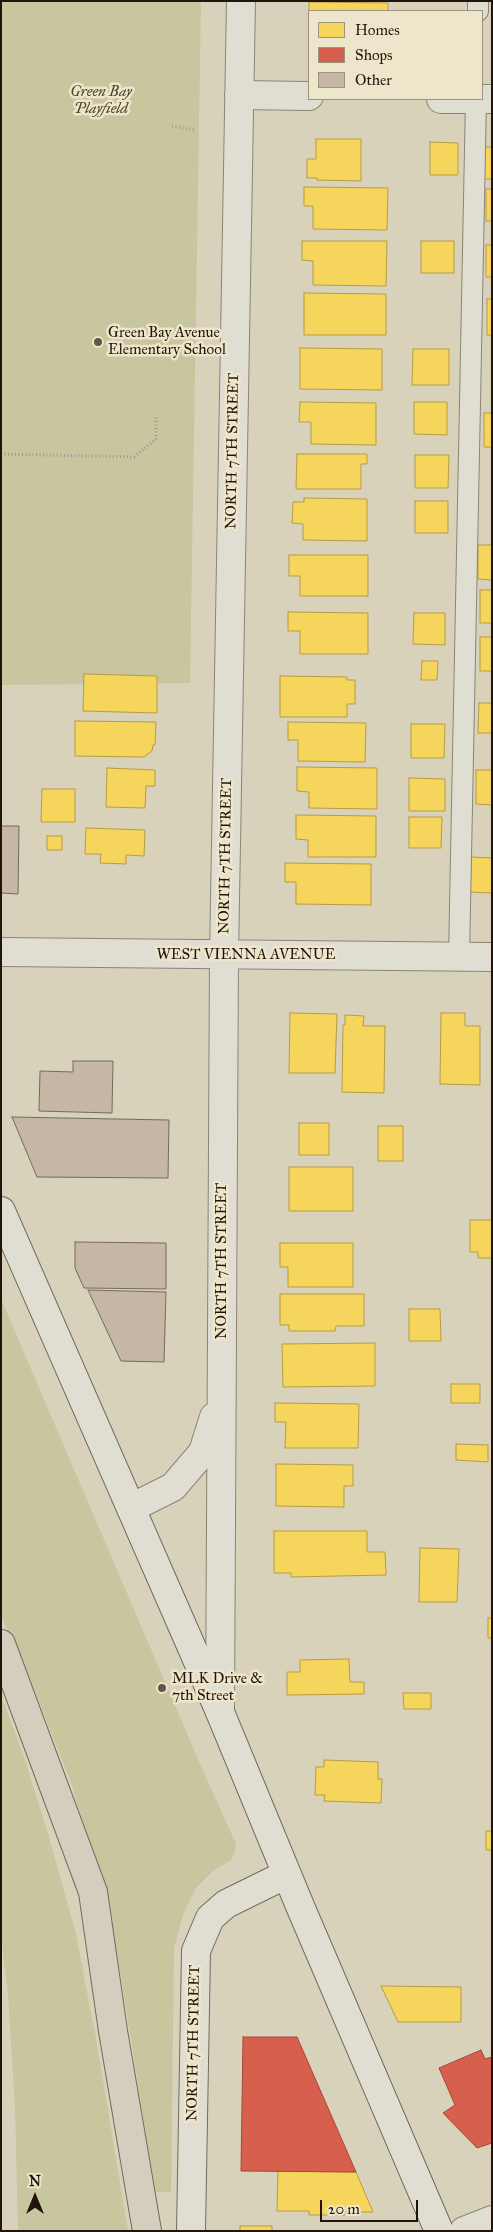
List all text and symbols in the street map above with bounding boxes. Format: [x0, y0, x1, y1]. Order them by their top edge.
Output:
legend [308, 10, 483, 100]
text: Homes [355, 21, 400, 39]
text: Shops [355, 46, 393, 64]
text: Other [355, 71, 392, 89]
park label: Green Bay Playfield [70, 83, 132, 118]
place label: Green Bay Avenue Elementary School [108, 324, 226, 359]
marker: Green Bay Avenue Elementary School [92, 336, 104, 348]
street label: NORTH 7TH STREET [223, 373, 243, 529]
street label: NORTH 7TH STREET [216, 778, 236, 934]
street label: WEST VIENNA AVENUE [157, 946, 335, 964]
street label: NORTH 7TH STREET [213, 1183, 231, 1339]
place label: MLK Drive & 7th Street [172, 1670, 263, 1705]
marker: MLK Drive & 7th Street [156, 1682, 168, 1694]
street label: NORTH 7TH STREET [184, 1965, 204, 2121]
north arrow [10, 2172, 60, 2222]
text: N [29, 2173, 41, 2190]
scale bar [323, 2190, 420, 2222]
text: 20 m [328, 2200, 360, 2218]

